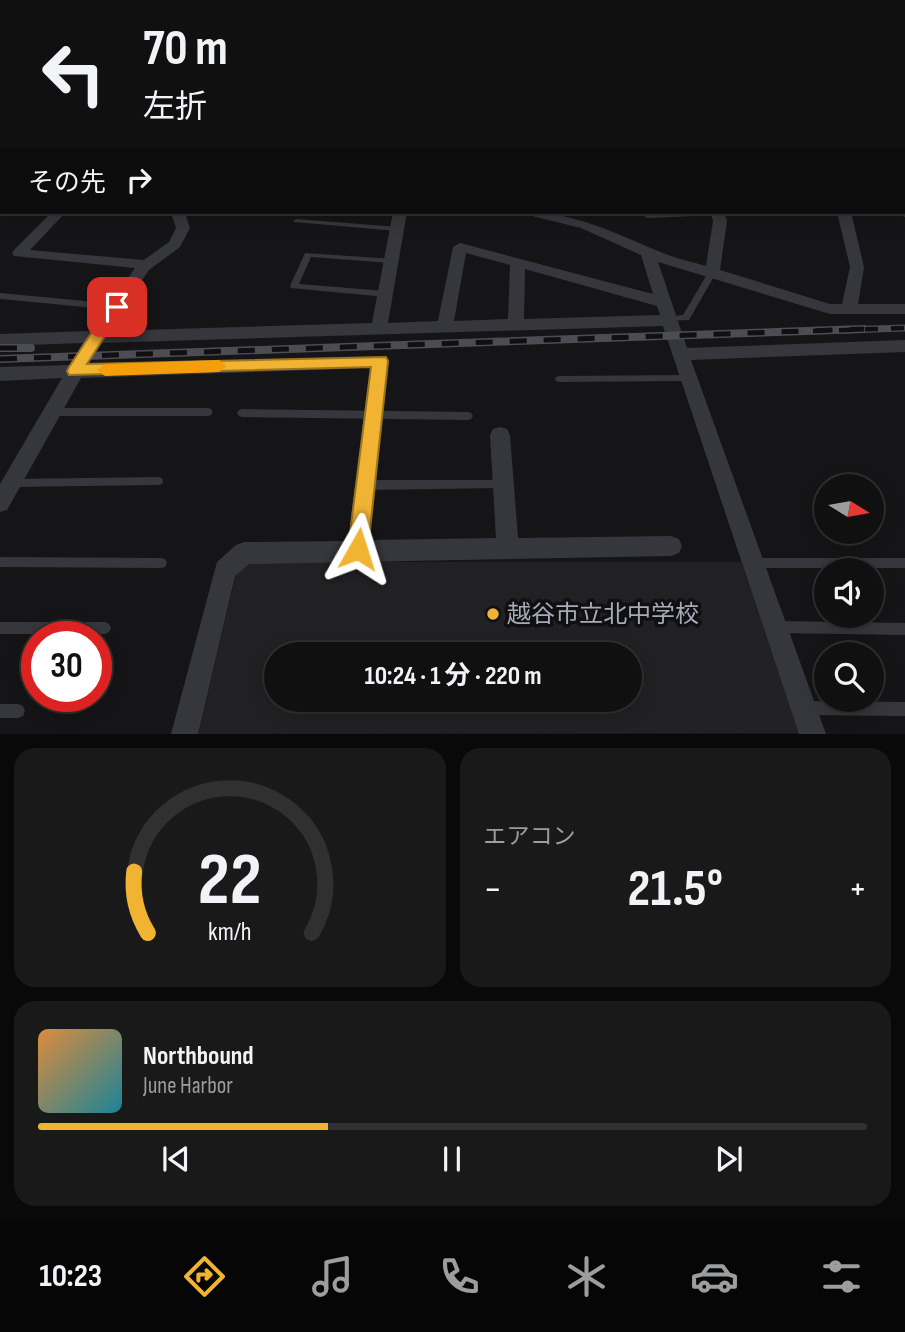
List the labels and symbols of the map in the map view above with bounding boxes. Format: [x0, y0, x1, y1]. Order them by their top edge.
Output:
pin [87, 277, 147, 337]
north arrow [814, 474, 884, 544]
position arrow [321, 512, 395, 586]
place label: 越谷市立北中学校 [507, 600, 699, 629]
marker: 越谷市立北中学校 [485, 606, 501, 622]
speed limit sign: 30 [21, 621, 112, 712]

